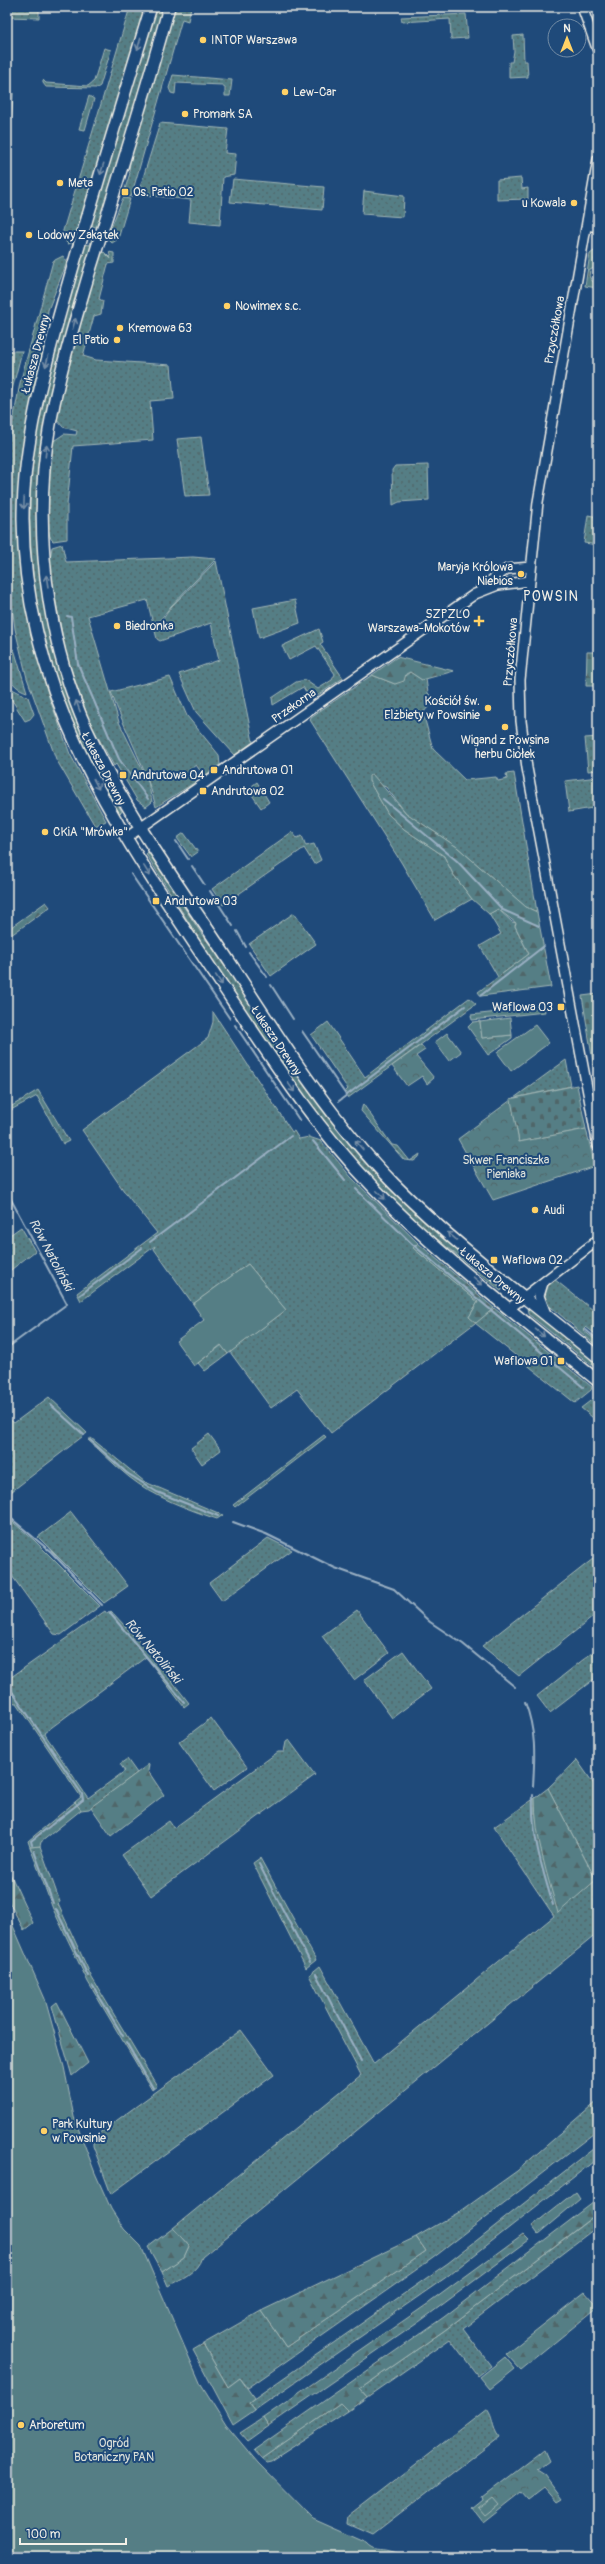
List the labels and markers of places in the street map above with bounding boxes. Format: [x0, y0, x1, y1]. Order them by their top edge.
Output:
place label: INTOP Warszawa [211, 33, 297, 48]
marker: INTOP Warszawa [198, 35, 208, 45]
place label: Lew-Car [293, 85, 337, 100]
marker: Lew-Car [280, 87, 290, 97]
place label: Promark SA [193, 107, 253, 122]
marker: Promark SA [180, 109, 190, 119]
place label: Meta [68, 176, 93, 191]
marker: Meta [55, 178, 65, 188]
place label: Os. Patio 02 [133, 185, 194, 200]
marker: Os. Patio 02 [120, 187, 130, 197]
place label: u Kowala [522, 196, 566, 211]
marker: u Kowala [569, 198, 579, 208]
place label: Lodowy Zakątek [37, 228, 119, 243]
marker: Lodowy Zakątek [24, 230, 34, 240]
place label: Nowimex s.c. [235, 299, 301, 314]
marker: Nowimex s.c. [222, 301, 232, 311]
place label: Kremowa 63 [128, 321, 192, 336]
marker: Kremowa 63 [115, 323, 125, 333]
place label: El Patio [73, 333, 110, 348]
marker: El Patio [112, 335, 122, 345]
place label: Maryja Królowa Niebios [437, 560, 514, 589]
marker: Maryja Królowa Niebios [516, 569, 526, 579]
place label: SZPZLO Warszawa-Mokotów [368, 607, 470, 636]
marker: SZPZLO Warszawa-Mokotów [473, 615, 485, 627]
place label: Biedronka [125, 619, 174, 634]
marker: Biedronka [112, 621, 122, 631]
place label: Kościół św. Elżbiety w Powsinie [384, 694, 480, 723]
marker: Kościół św. Elżbiety w Powsinie [483, 703, 493, 713]
marker: Wigand z Powsina herbu Ciołek [500, 722, 510, 732]
place label: Wigand z Powsina herbu Ciołek [461, 733, 550, 762]
place label: Andrutowa 01 [222, 763, 293, 778]
marker: Andrutowa 01 [209, 765, 219, 775]
place label: Andrutowa 04 [131, 768, 204, 783]
marker: Andrutowa 04 [118, 770, 128, 780]
place label: Andrutowa 02 [211, 784, 284, 799]
marker: Andrutowa 02 [198, 786, 208, 796]
place label: CKiA "Mrówka" [53, 825, 128, 840]
marker: CKiA "Mrówka" [40, 827, 50, 837]
place label: Andrutowa 03 [164, 894, 237, 909]
marker: Andrutowa 03 [151, 896, 161, 906]
place label: Waflowa 03 [492, 1000, 553, 1015]
marker: Waflowa 03 [556, 1002, 566, 1012]
place label: Audi [543, 1203, 564, 1218]
marker: Audi [530, 1205, 540, 1215]
place label: Waflowa 02 [502, 1253, 563, 1268]
marker: Waflowa 02 [489, 1255, 499, 1265]
place label: Waflowa 01 [494, 1354, 553, 1369]
marker: Waflowa 01 [556, 1356, 566, 1366]
place label: Park Kultury w Powsinie [52, 2117, 112, 2146]
marker: Park Kultury w Powsinie [39, 2126, 49, 2136]
place label: Arboretum [29, 2418, 85, 2433]
marker: Arboretum [16, 2420, 26, 2430]

